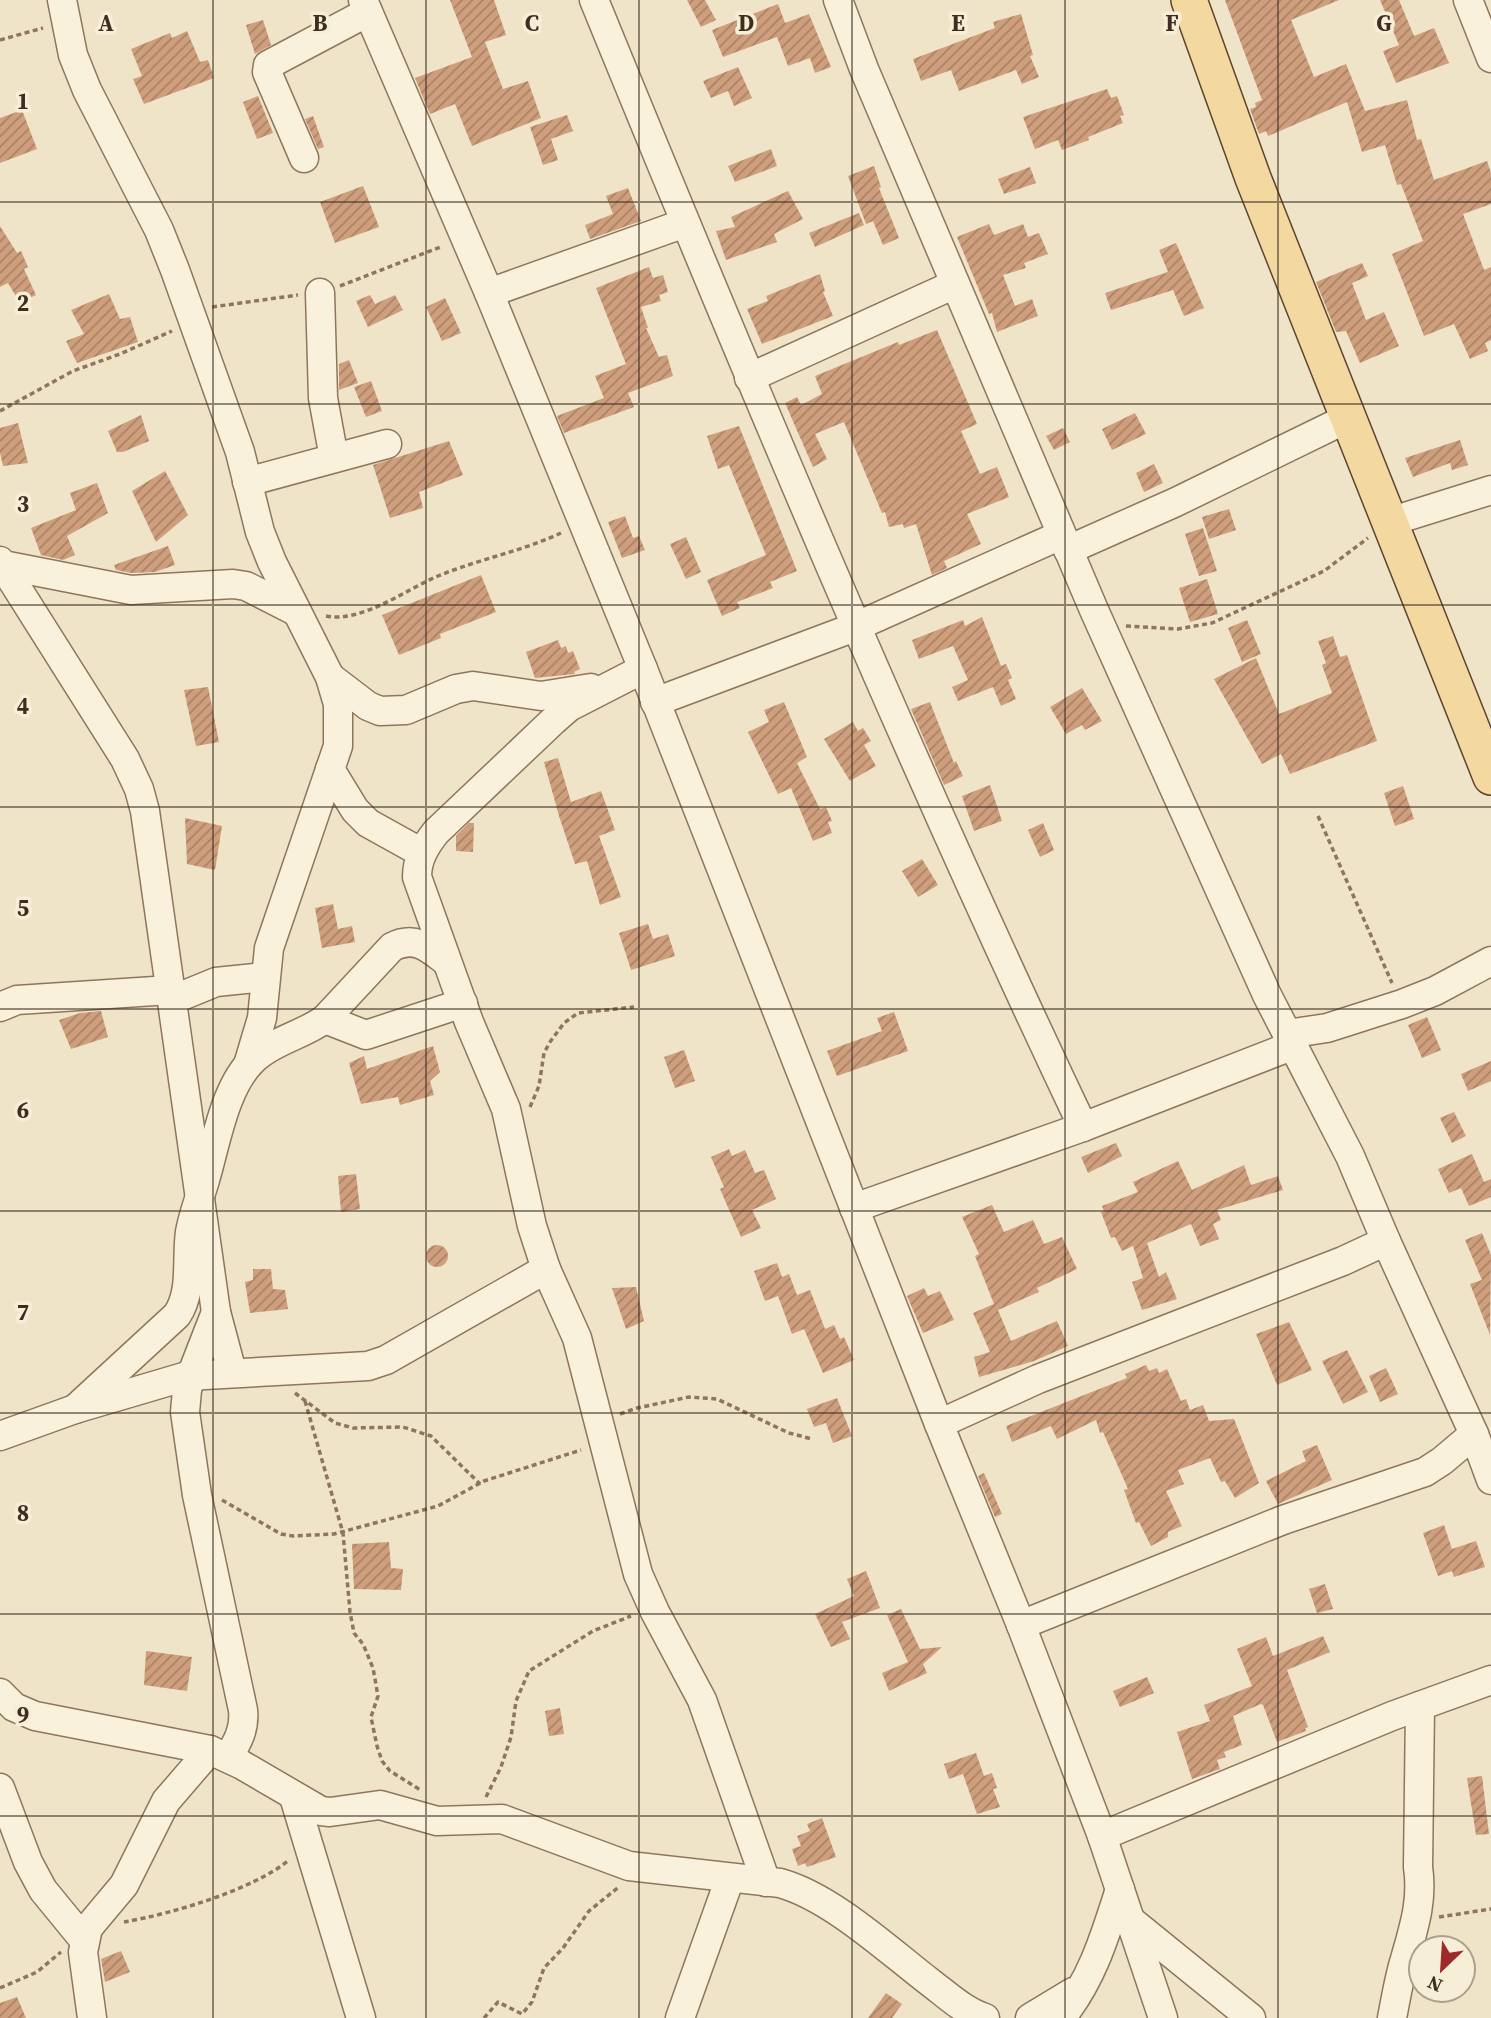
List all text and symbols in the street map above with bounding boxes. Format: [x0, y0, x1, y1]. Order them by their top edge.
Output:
text: A [98, 7, 114, 39]
text: B [313, 7, 328, 39]
text: C [525, 7, 539, 39]
text: D [738, 7, 754, 39]
text: E [951, 7, 965, 39]
text: F [1165, 7, 1179, 39]
text: G [1376, 7, 1392, 39]
text: 1 [17, 85, 29, 117]
text: 2 [17, 287, 29, 319]
text: 3 [17, 488, 29, 520]
text: 4 [17, 690, 29, 722]
text: 5 [17, 892, 29, 924]
text: 6 [17, 1094, 29, 1126]
text: 7 [17, 1296, 29, 1328]
text: 8 [17, 1497, 29, 1529]
text: 9 [17, 1699, 29, 1731]
north arrow [1407, 1934, 1477, 2004]
text: N [1423, 1970, 1447, 1999]

